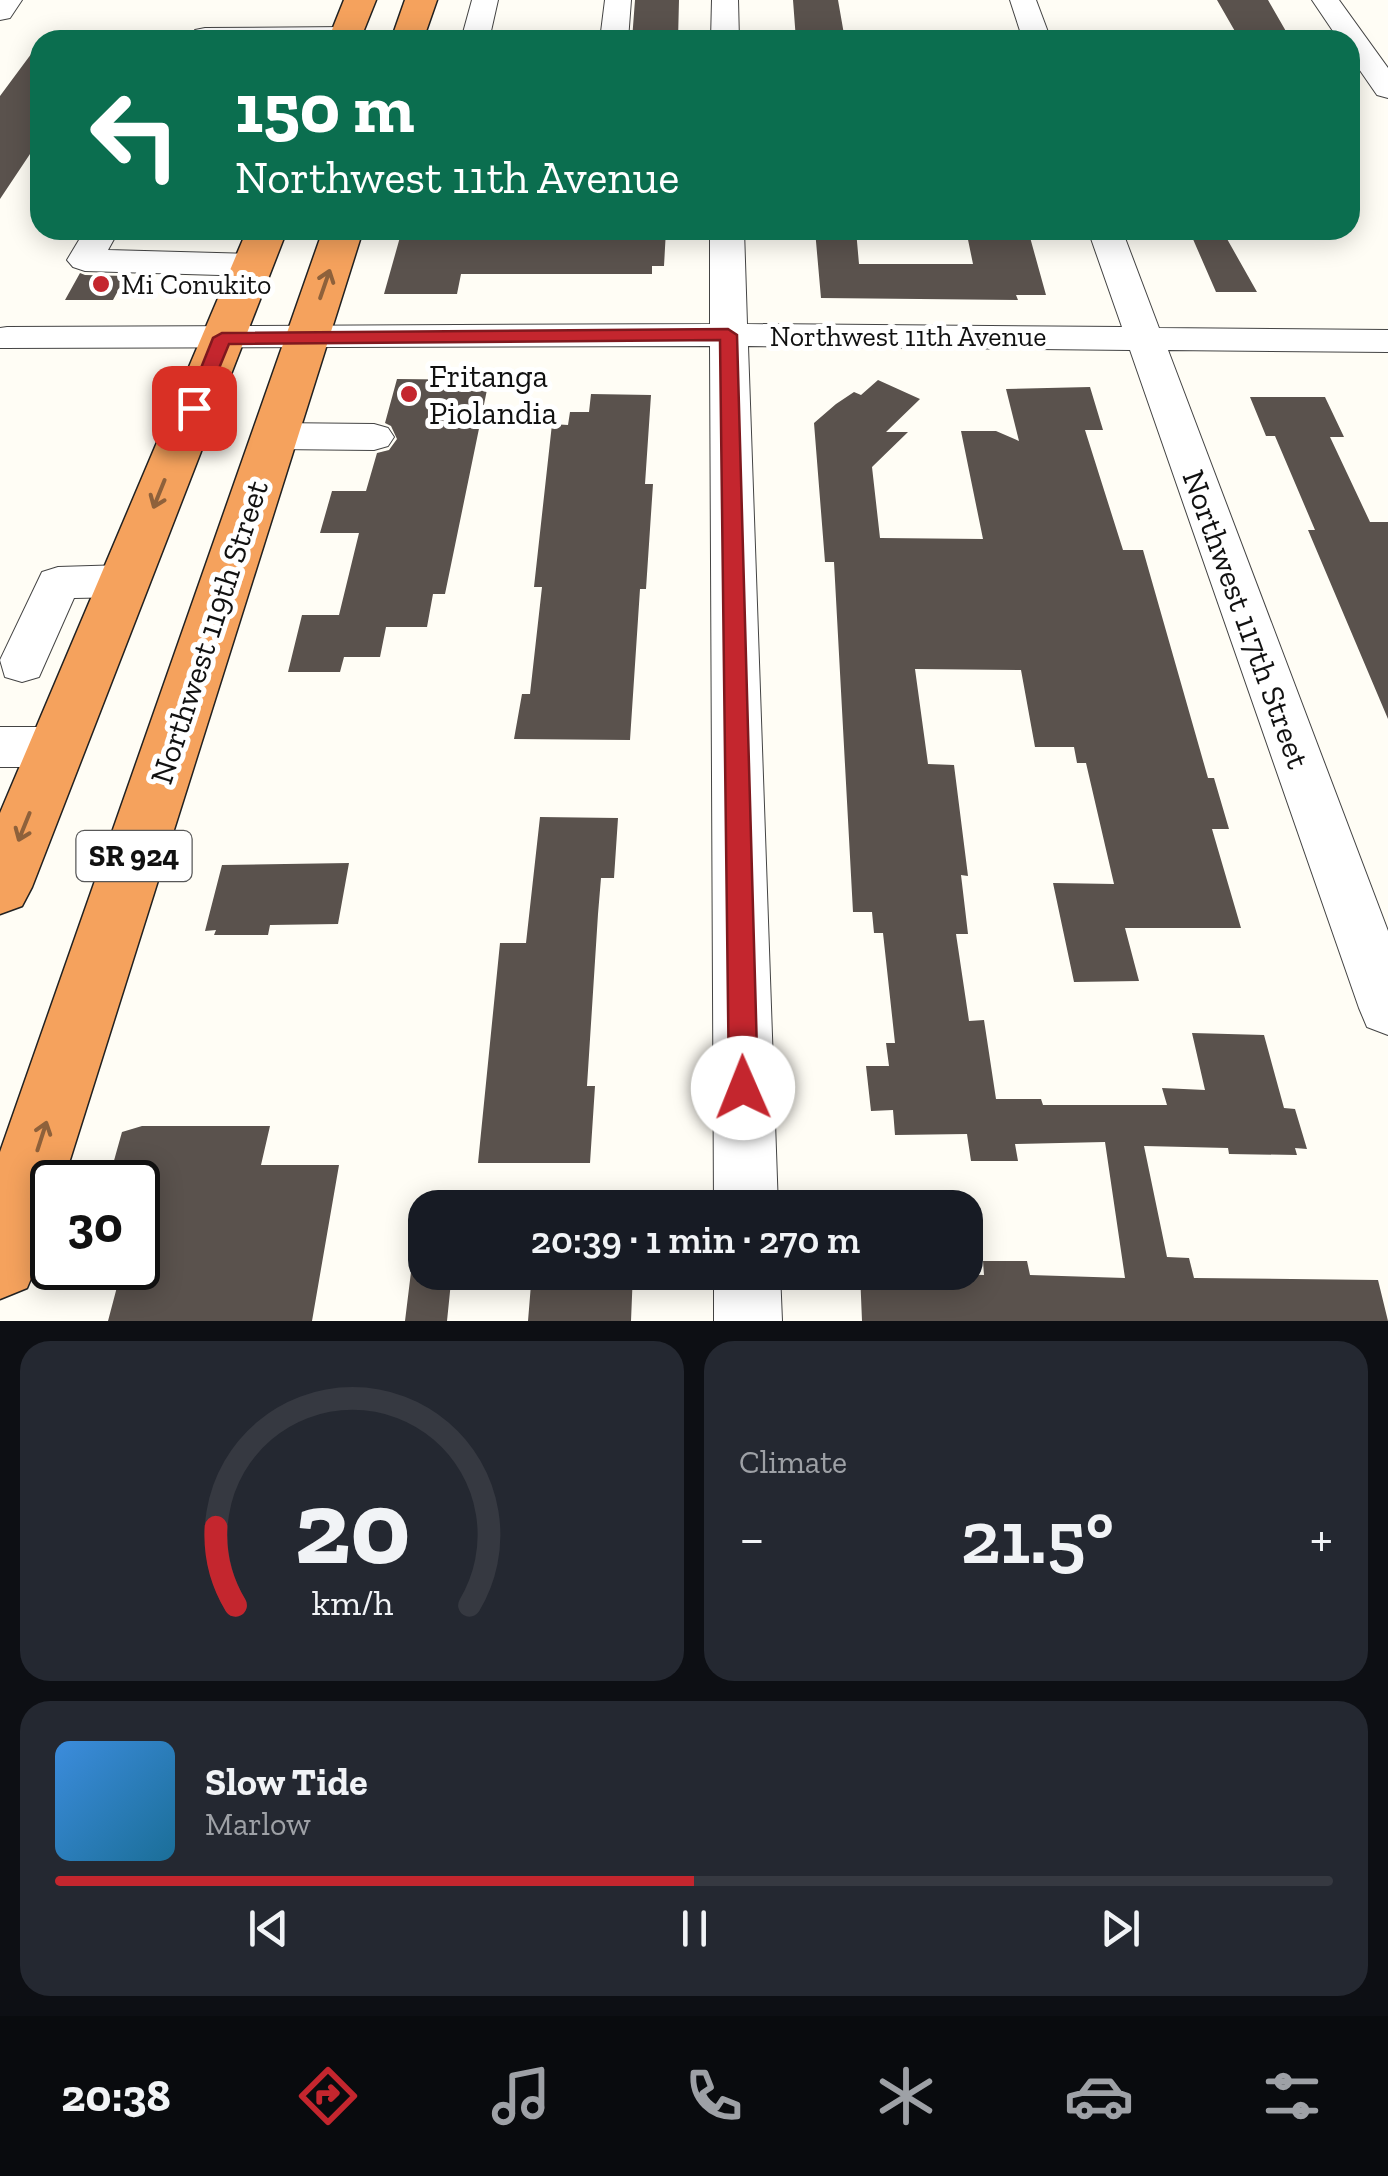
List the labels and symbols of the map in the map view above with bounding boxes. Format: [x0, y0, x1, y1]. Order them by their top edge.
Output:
place label: Mi Conukito [121, 268, 271, 301]
one-way arrow [317, 268, 335, 300]
marker: Mi Conukito [90, 273, 112, 295]
street label: Northwest 11th Avenue [770, 320, 1046, 353]
place label: Fritanga Piolandia [429, 357, 557, 432]
pin [152, 366, 237, 451]
marker: Fritanga Piolandia [398, 383, 420, 405]
street label: Northwest 117th Street [1174, 465, 1318, 773]
street label: Northwest 119th Street [142, 475, 276, 789]
one-way arrow [149, 478, 167, 509]
one-way arrow [14, 812, 32, 842]
road number: SR 924 [76, 831, 192, 881]
position arrow [691, 1036, 795, 1140]
one-way arrow [34, 1120, 52, 1152]
speed limit sign: 30 [30, 1160, 160, 1290]

